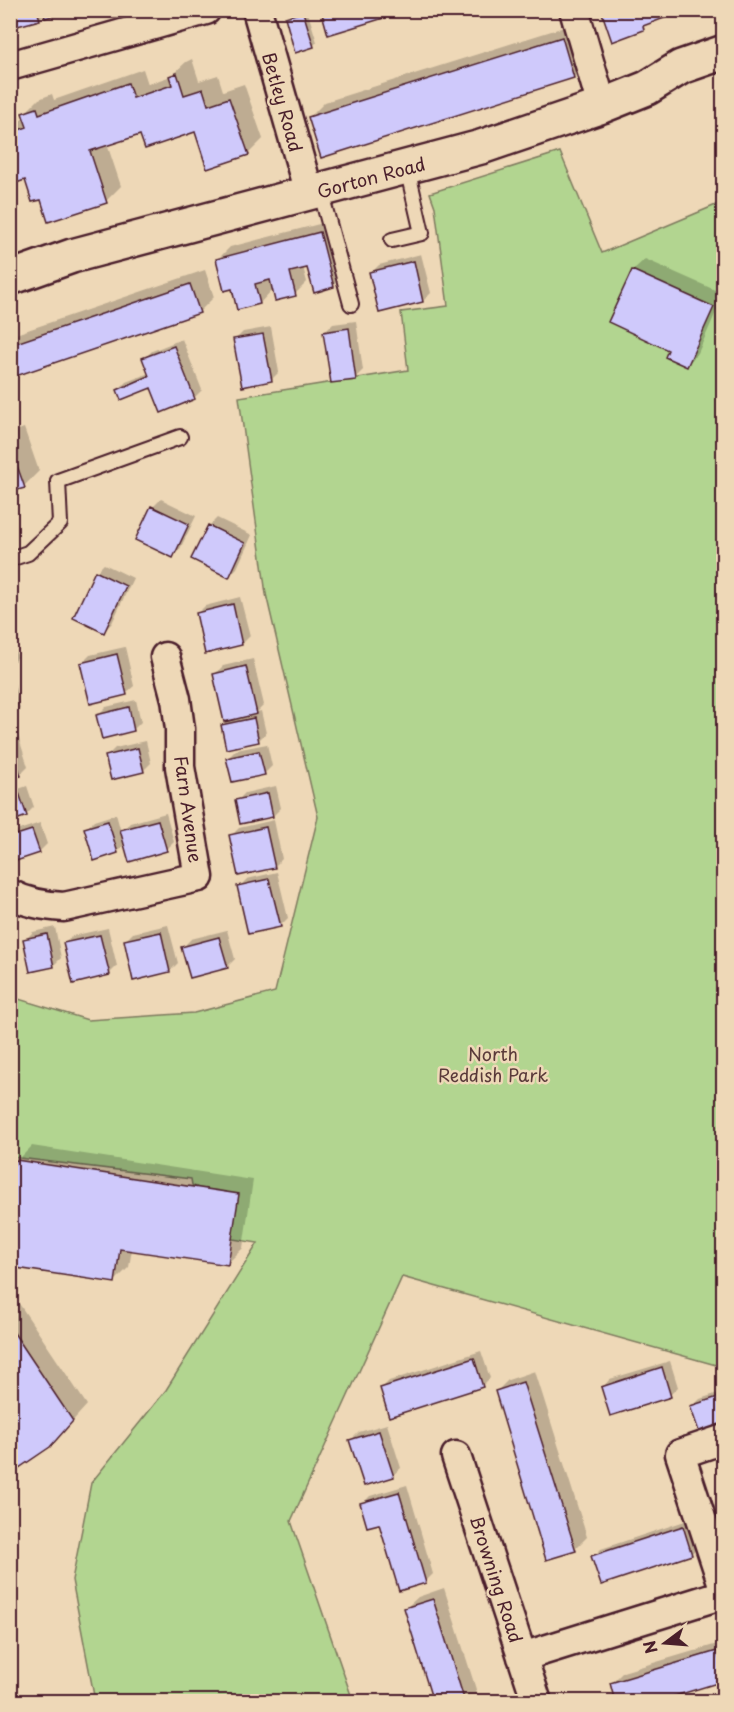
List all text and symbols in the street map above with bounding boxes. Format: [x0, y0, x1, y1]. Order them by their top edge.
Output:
street label: Betley Road [256, 49, 310, 155]
street label: Gorton Road [314, 150, 428, 204]
street label: Farn Avenue [168, 754, 210, 864]
park label: North Reddish Park [438, 1040, 548, 1088]
street label: Browning Road [464, 1512, 530, 1646]
north arrow [635, 1613, 695, 1673]
text: N [636, 1638, 663, 1657]

